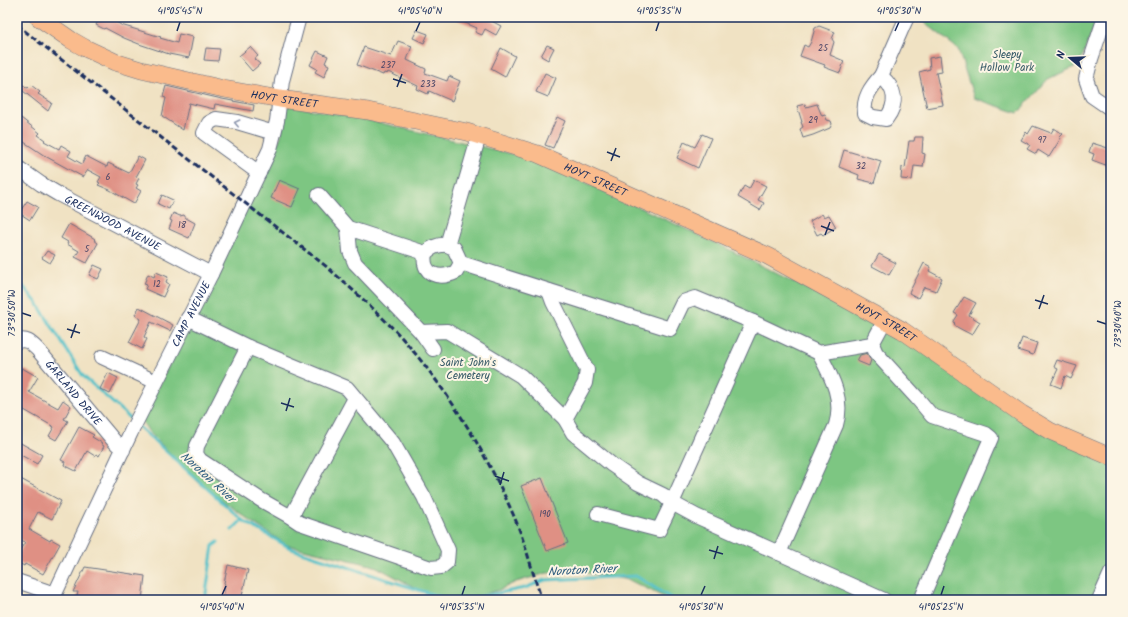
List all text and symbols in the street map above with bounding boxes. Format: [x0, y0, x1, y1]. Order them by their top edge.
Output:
text: 41°05'45"N [158, 3, 203, 19]
text: 41°05'40"N [398, 3, 442, 19]
text: 41°05'35"N [636, 3, 682, 19]
text: 41°05'30"N [877, 3, 922, 19]
north arrow [1050, 38, 1090, 78]
house number: 25 [818, 41, 829, 56]
park label: Sleepy Hollow Park [980, 46, 1035, 77]
text: N [1052, 49, 1071, 61]
house number: 237 [381, 58, 396, 73]
house number: 233 [420, 77, 436, 92]
street label: HOYT STREET [249, 86, 320, 114]
house number: 29 [808, 113, 818, 128]
one-way arrow [234, 119, 240, 127]
house number: 97 [1038, 133, 1047, 148]
street label: HOYT STREET [561, 158, 631, 203]
house number: 32 [856, 159, 866, 174]
house number: 6 [105, 170, 111, 185]
street label: GREENWOOD AVENUE [61, 191, 164, 256]
house number: 18 [178, 218, 187, 233]
house number: 5 [85, 242, 91, 257]
house number: 12 [153, 277, 161, 292]
street label: CAMP AVENUE [167, 278, 216, 350]
text: 73°30'50"W [4, 289, 20, 337]
street label: HOYT STREET [852, 298, 921, 348]
text: 73°30'40"W [1110, 300, 1126, 348]
park label: Saint John's Cemetery [440, 354, 496, 385]
street label: GARLAND DRIVE [40, 356, 106, 430]
water label: Noroton River [176, 447, 242, 509]
house number: 190 [539, 507, 551, 522]
water label: Noroton River [547, 559, 620, 582]
text: 41°05'40"N [200, 599, 244, 615]
text: 41°05'35"N [439, 599, 485, 615]
text: 41°05'30"N [679, 599, 724, 615]
text: 41°05'25"N [918, 599, 964, 615]

